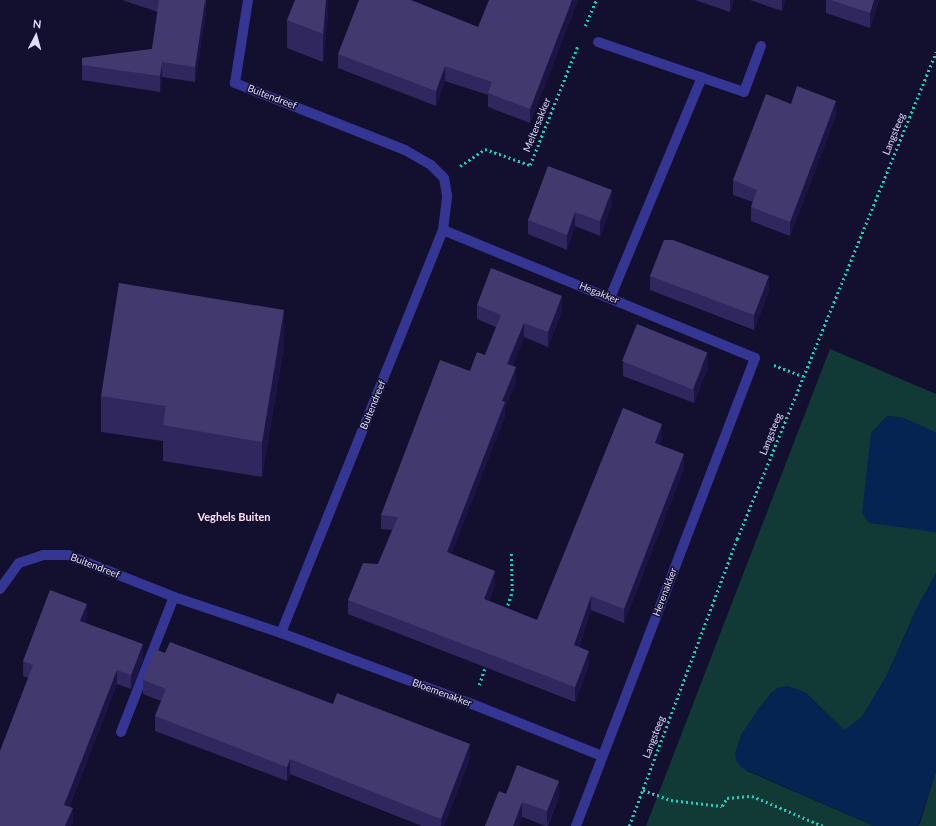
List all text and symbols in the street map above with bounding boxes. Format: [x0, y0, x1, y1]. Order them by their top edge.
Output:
north arrow [16, 16, 56, 56]
text: N [32, 17, 42, 30]
street label: Buitendreef [246, 82, 298, 112]
street label: Meltersakker [521, 96, 553, 154]
street label: Langsteeg [880, 111, 908, 157]
street label: Hegakker [577, 280, 621, 306]
street label: Buitendreef [358, 379, 388, 431]
street label: Langsteeg [757, 411, 785, 457]
district label: Veghels Buiten [197, 510, 271, 524]
street label: Buitendreef [69, 551, 121, 581]
street label: Herenakker [650, 566, 680, 618]
street label: Bloemenakker [411, 677, 473, 709]
street label: Langsteeg [640, 714, 668, 760]

